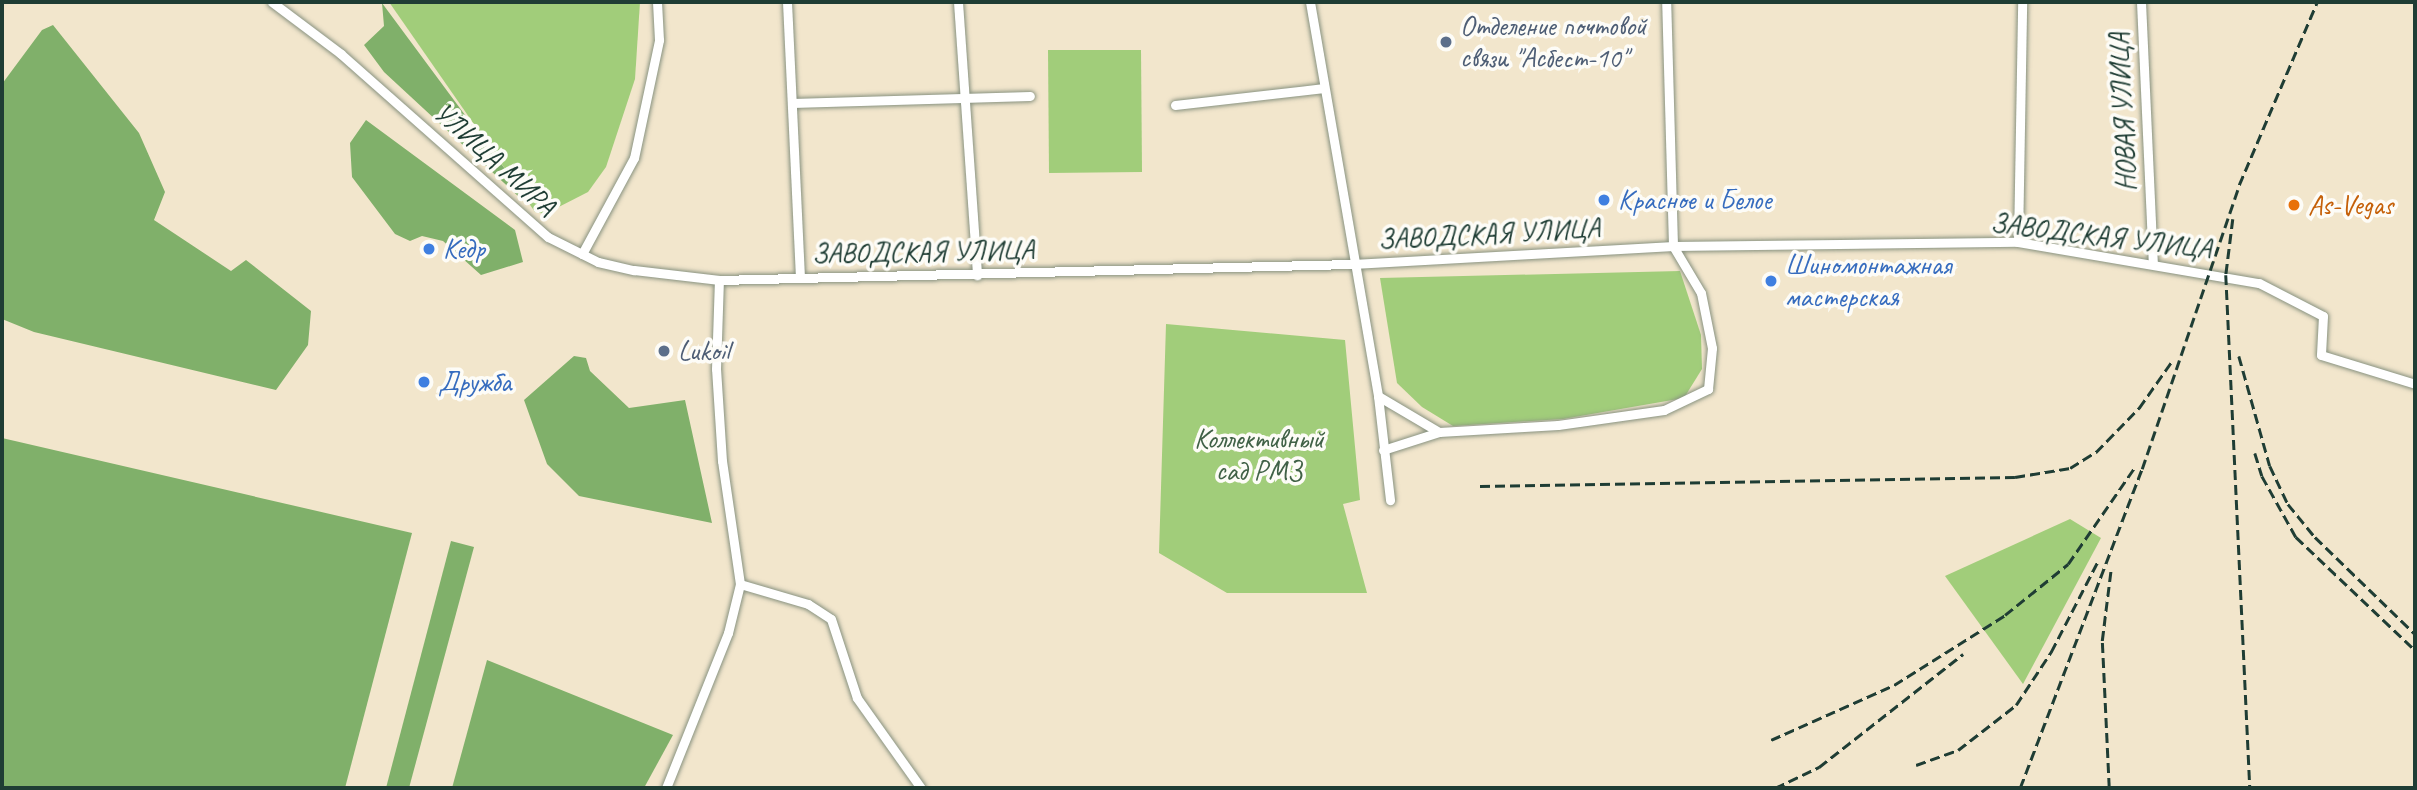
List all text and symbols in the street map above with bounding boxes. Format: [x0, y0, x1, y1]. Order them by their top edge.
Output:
place label: Отделение почтовой связи "Асбест-10" [1460, 9, 1649, 75]
street label: НОВАЯ УЛИЦА [2102, 32, 2144, 192]
marker: Отделение почтовой связи "Асбест-10" [1438, 34, 1454, 50]
street label: УЛИЦА МИРА [427, 95, 563, 223]
place label: Красное и Белое [1618, 183, 1771, 217]
place label: As-Vegas [2308, 188, 2393, 222]
marker: Красное и Белое [1596, 192, 1612, 208]
marker: As-Vegas [2286, 197, 2302, 213]
street label: ЗАВОДСКАЯ УЛИЦА [1989, 206, 2213, 266]
street label: ЗАВОДСКАЯ УЛИЦА [1377, 211, 1601, 257]
place label: Кедр [443, 232, 485, 266]
street label: ЗАВОДСКАЯ УЛИЦА [812, 233, 1034, 271]
marker: Кедр [421, 241, 437, 257]
place label: Шиномонтажная мастерская [1785, 248, 1951, 314]
marker: Шиномонтажная мастерская [1763, 273, 1779, 289]
place label: Lukoil [678, 334, 730, 368]
marker: Lukoil [656, 343, 672, 359]
place label: Дружба [438, 365, 511, 399]
marker: Дружба [416, 374, 432, 390]
park label: Коллективный сад РМЗ [1194, 422, 1324, 488]

